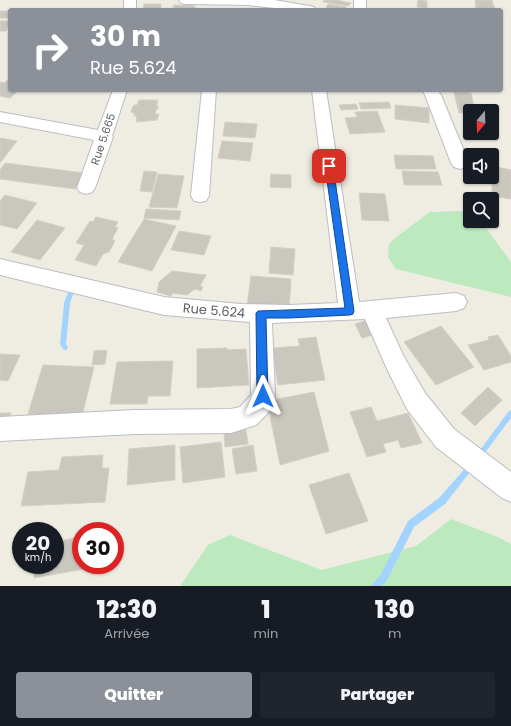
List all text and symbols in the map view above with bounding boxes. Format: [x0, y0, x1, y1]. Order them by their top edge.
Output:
text: 30 m [90, 17, 161, 56]
icon: right [24, 24, 76, 76]
text: Rue 5.624 [90, 55, 177, 80]
north arrow [463, 104, 499, 140]
map controls [463, 104, 499, 228]
street label: Rue 5.665 [87, 111, 119, 167]
button: sound [463, 148, 499, 184]
pin [312, 149, 346, 183]
icon: arrive [318, 155, 340, 177]
button: search [463, 192, 499, 228]
street label: Rue 5.624 [182, 298, 246, 323]
position arrow [242, 375, 284, 417]
speed limit sign: 30 [72, 522, 124, 574]
text: 20 [26, 529, 50, 557]
text: km/h [25, 550, 51, 565]
text: 12:30 [96, 593, 157, 626]
text: 1 [261, 593, 271, 626]
text: 130 [375, 593, 415, 626]
text: Arrivée [104, 624, 149, 643]
text: min [253, 624, 278, 643]
text: m [388, 624, 401, 643]
button: Quitter [16, 672, 252, 718]
button: Partager [260, 672, 495, 718]

